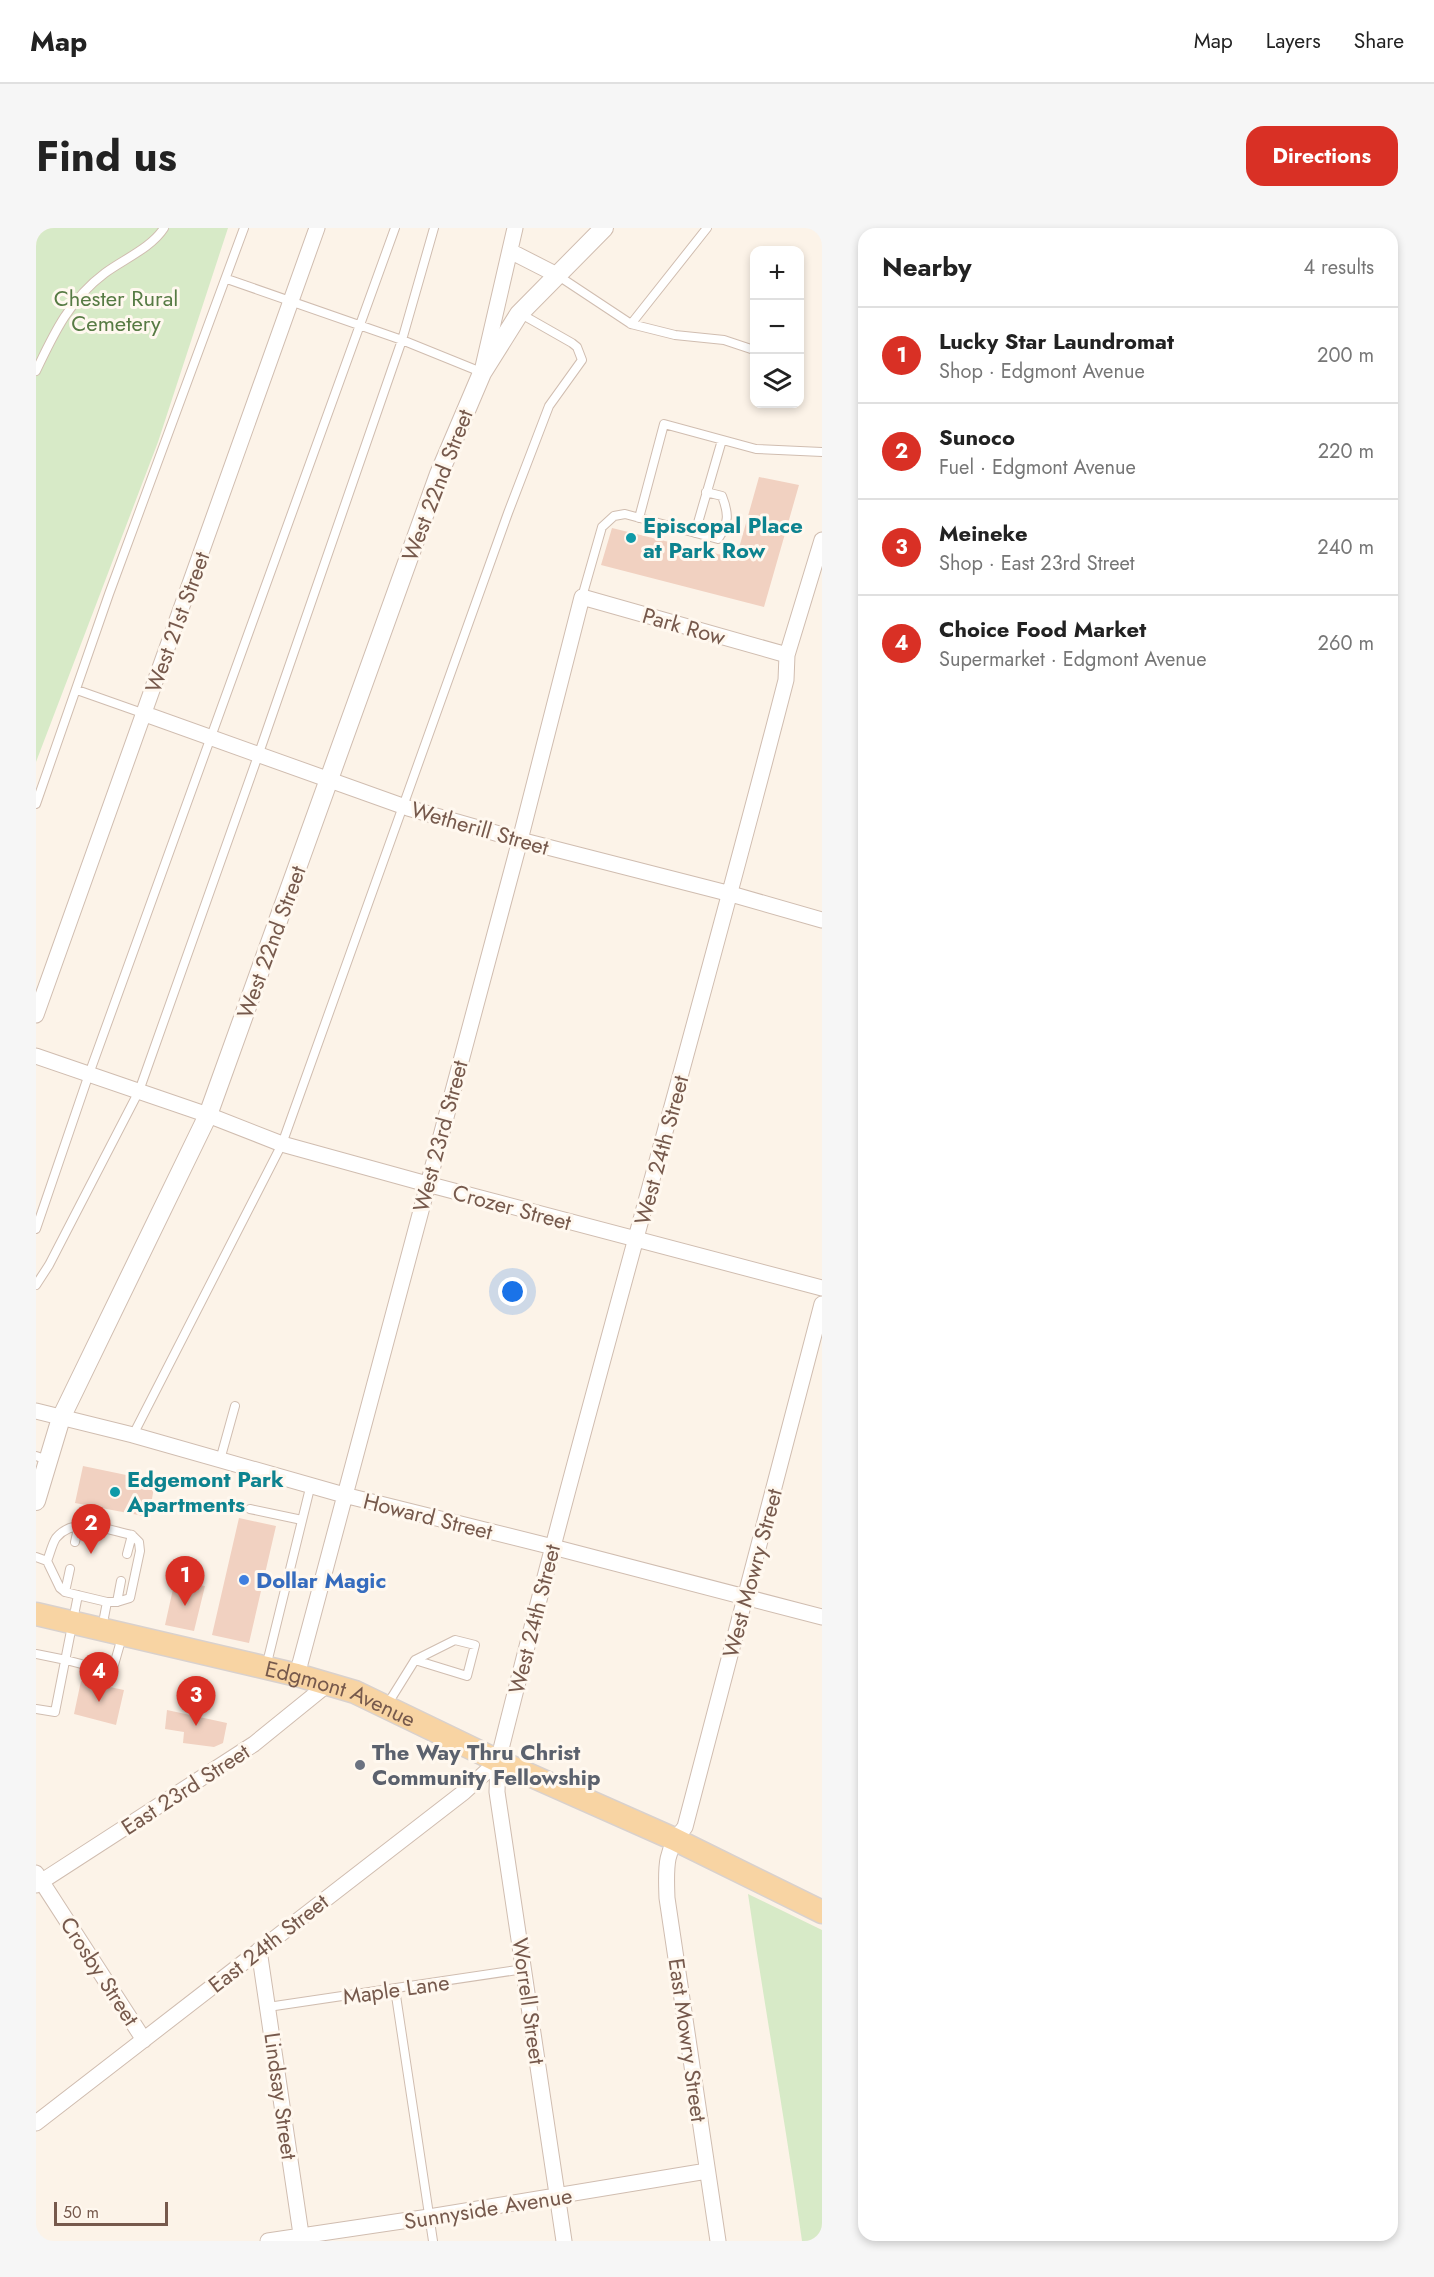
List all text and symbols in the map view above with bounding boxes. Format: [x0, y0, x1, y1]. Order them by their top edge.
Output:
text: Map [30, 21, 87, 62]
text: Map [1194, 26, 1233, 56]
text: Layers [1266, 26, 1321, 56]
text: Share [1354, 26, 1404, 56]
text: Find us [36, 126, 177, 187]
button: Directions [1246, 126, 1398, 186]
map controls [750, 246, 804, 408]
button: + [750, 246, 804, 300]
text: Nearby [882, 248, 971, 286]
text: 4 results [1303, 253, 1374, 282]
park label: Chester Rural Cemetery [54, 282, 178, 339]
button: − [750, 300, 804, 354]
text: Lucky Star Laundromat [939, 325, 1174, 357]
text: 1 [896, 341, 907, 370]
text: 200 m [1317, 341, 1374, 370]
button: layers [750, 354, 804, 408]
text: Shop · Edgmont Avenue [939, 357, 1145, 386]
street label: West 22nd Street [393, 404, 481, 566]
text: Sunoco [939, 421, 1015, 453]
text: 2 [895, 437, 908, 466]
text: 220 m [1318, 437, 1374, 466]
text: Fuel · Edgmont Avenue [939, 453, 1136, 482]
place label: Episcopal Place at Park Row [643, 509, 803, 566]
text: Meineke [939, 517, 1028, 549]
marker: Episcopal Place at Park Row [624, 531, 638, 545]
text: 3 [895, 533, 908, 562]
text: 240 m [1317, 533, 1374, 562]
street label: West 21st Street [137, 546, 218, 697]
text: Shop · East 23rd Street [939, 549, 1135, 578]
street label: Park Row [639, 599, 729, 653]
text: Choice Food Market [939, 613, 1146, 645]
text: 4 [895, 629, 908, 658]
text: 260 m [1318, 629, 1374, 658]
text: Supermarket · Edgmont Avenue [939, 645, 1207, 674]
street label: Wetherill Street [407, 793, 553, 863]
street label: West 22nd Street [229, 861, 314, 1023]
street label: West 23rd Street [404, 1056, 476, 1215]
street label: West 24th Street [626, 1071, 696, 1228]
street label: Crozer Street [449, 1176, 576, 1238]
your location [498, 1277, 527, 1306]
place label: Edgemont Park Apartments [126, 1463, 284, 1520]
street label: Howard Street [360, 1484, 497, 1548]
street label: West Mowry Street [714, 1484, 790, 1661]
marker: Edgemont Park Apartments [108, 1485, 122, 1499]
pin: 2 [72, 1504, 110, 1554]
street label: West 24th Street [500, 1540, 568, 1697]
pin: 1 [166, 1556, 204, 1606]
place label: Dollar Magic [256, 1564, 386, 1596]
marker: Dollar Magic [237, 1573, 251, 1587]
pin: 4 [80, 1652, 118, 1702]
street label: Edgmont Avenue [262, 1652, 421, 1735]
pin: 3 [176, 1676, 216, 1726]
street label: East 23rd Street [115, 1735, 256, 1842]
place label: The Way Thru Christ Community Fellowship [372, 1736, 601, 1793]
marker: The Way Thru Christ Community Fellowship [353, 1758, 367, 1772]
street label: East 24th Street [201, 1885, 335, 2000]
street label: Crosby Street [53, 1910, 148, 2032]
street label: Worrell Street [504, 1936, 554, 2067]
street label: East Mowry Street [661, 1956, 715, 2125]
street label: Maple Lane [341, 1966, 451, 2012]
street label: Lindsay Street [256, 2030, 306, 2162]
street label: Sunnyside Avenue [402, 2179, 574, 2237]
scale bar [54, 2199, 168, 2226]
text: 50 m [63, 2201, 99, 2224]

